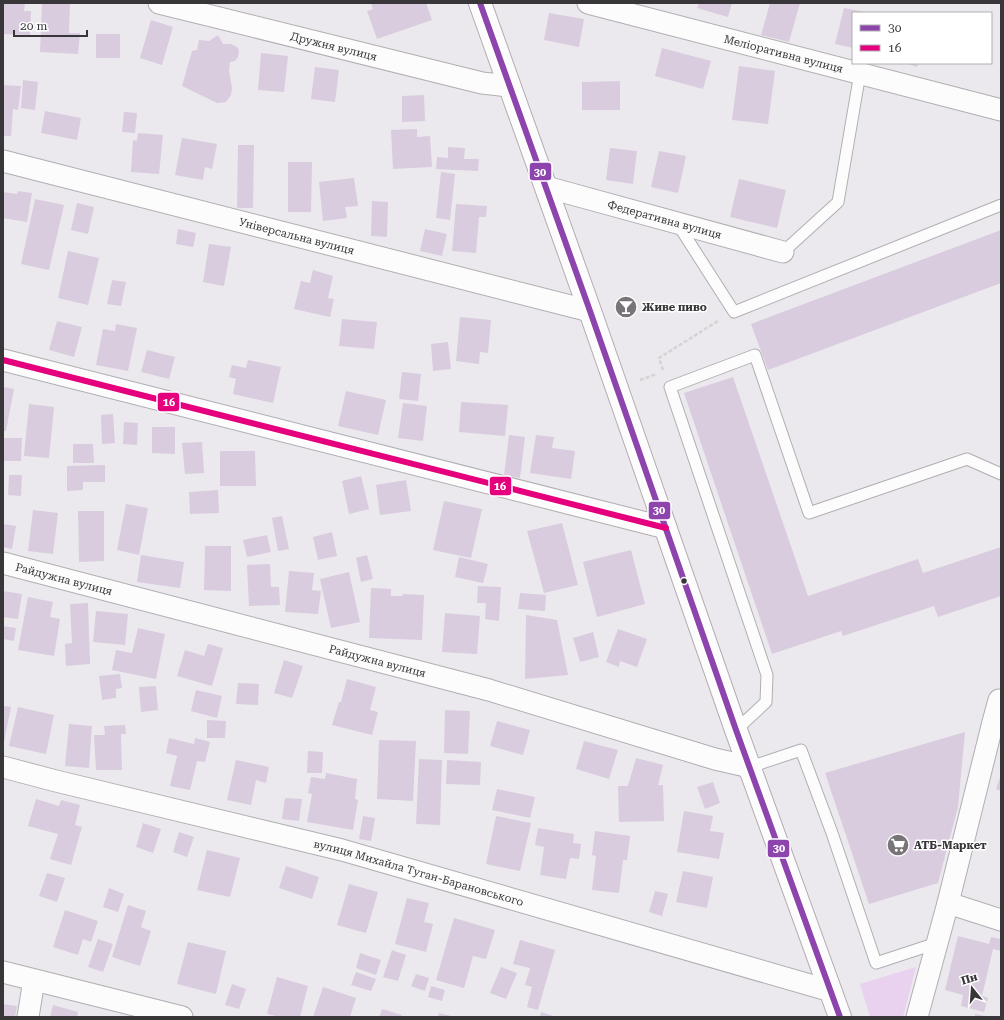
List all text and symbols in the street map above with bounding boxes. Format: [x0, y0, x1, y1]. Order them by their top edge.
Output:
scale bar [14, 12, 87, 38]
legend [852, 12, 992, 64]
text: 20 m [20, 19, 47, 33]
text: 30 [888, 21, 902, 35]
street label: Дружня вулиця [289, 29, 378, 63]
street label: Меліоративна вулиця [723, 32, 845, 75]
text: 16 [888, 41, 902, 55]
line badge: 30 [529, 162, 552, 181]
text: 30 [534, 166, 546, 179]
street label: Федеративна вулиця [606, 198, 723, 241]
street label: Універсальна вулиця [238, 215, 356, 257]
bar icon: Живе пиво [613, 294, 639, 320]
place label: Живе пиво [642, 301, 707, 314]
line badge: 16 [157, 392, 180, 412]
text: 16 [163, 396, 175, 409]
line badge: 16 [489, 476, 512, 496]
text: 16 [494, 480, 506, 493]
line badge: 30 [648, 501, 671, 520]
text: 30 [653, 504, 665, 517]
street label: Райдужна вулиця [14, 560, 114, 598]
unlabelled marker [679, 576, 689, 586]
street label: Райдужна вулиця [328, 642, 427, 680]
supermarket icon: АТБ-Маркет [885, 832, 911, 858]
street label: вулиця Михайла Туган-Барановського [312, 837, 525, 909]
line badge: 30 [767, 839, 790, 858]
place label: АТБ-Маркет [914, 839, 987, 852]
text: 30 [773, 842, 785, 855]
north arrow [952, 968, 992, 1008]
text: Пн [959, 970, 980, 988]

